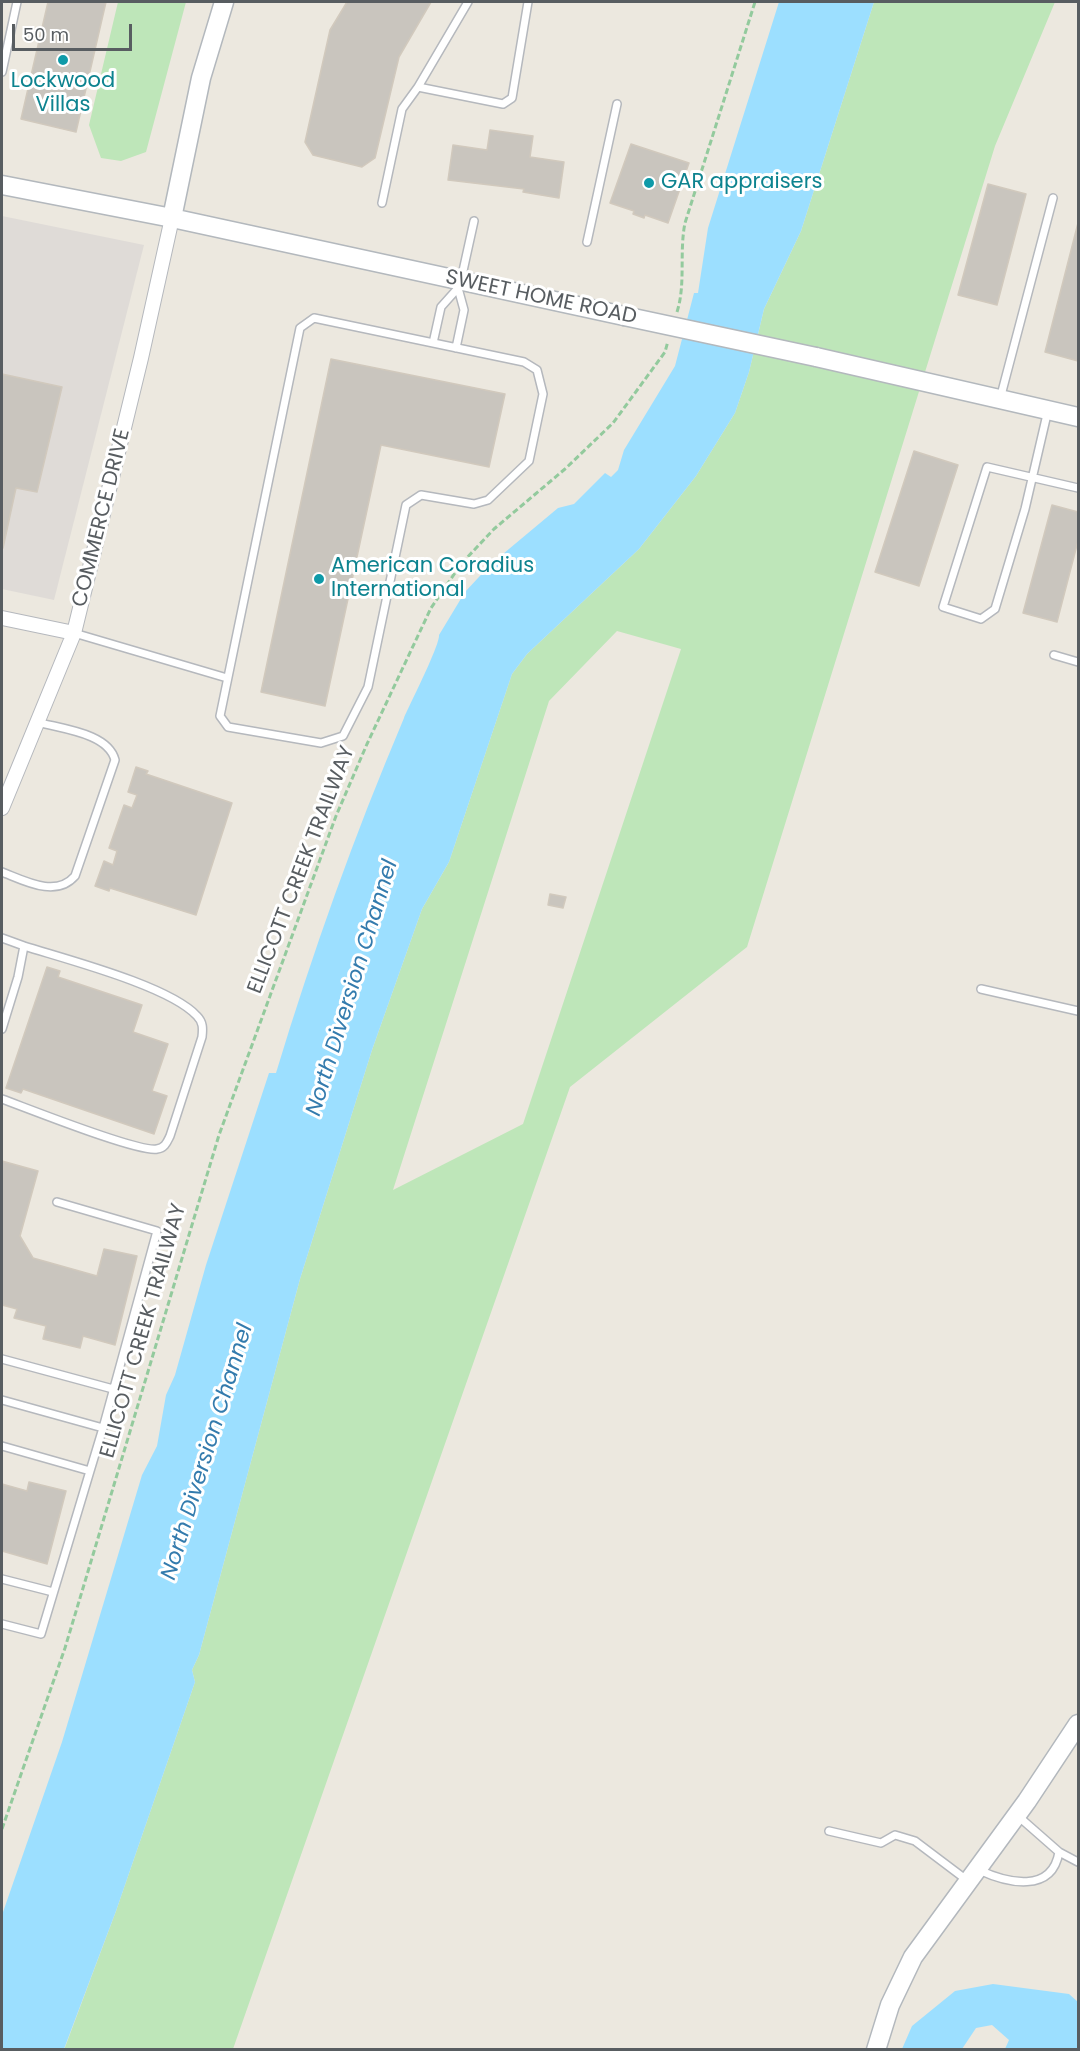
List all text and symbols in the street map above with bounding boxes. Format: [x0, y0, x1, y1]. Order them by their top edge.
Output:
scale bar [15, 12, 135, 50]
text: 50 m [23, 22, 69, 47]
marker: Lockwood Villas [56, 53, 70, 67]
place label: Lockwood Villas [11, 69, 115, 119]
place label: GAR appraisers [661, 170, 822, 196]
marker: GAR appraisers [642, 176, 656, 190]
street label: SWEET HOME ROAD [443, 265, 639, 331]
street label: COMMERCE DRIVE [68, 426, 136, 610]
place label: American Coradius International [331, 554, 534, 604]
marker: American Coradius International [312, 572, 326, 586]
street label: ELLICOTT CREEK TRAILWAY [243, 743, 361, 997]
water label: North Diversion Channel [301, 857, 405, 1119]
street label: ELLICOTT CREEK TRAILWAY [96, 1201, 192, 1461]
water label: North Diversion Channel [156, 1321, 260, 1583]

